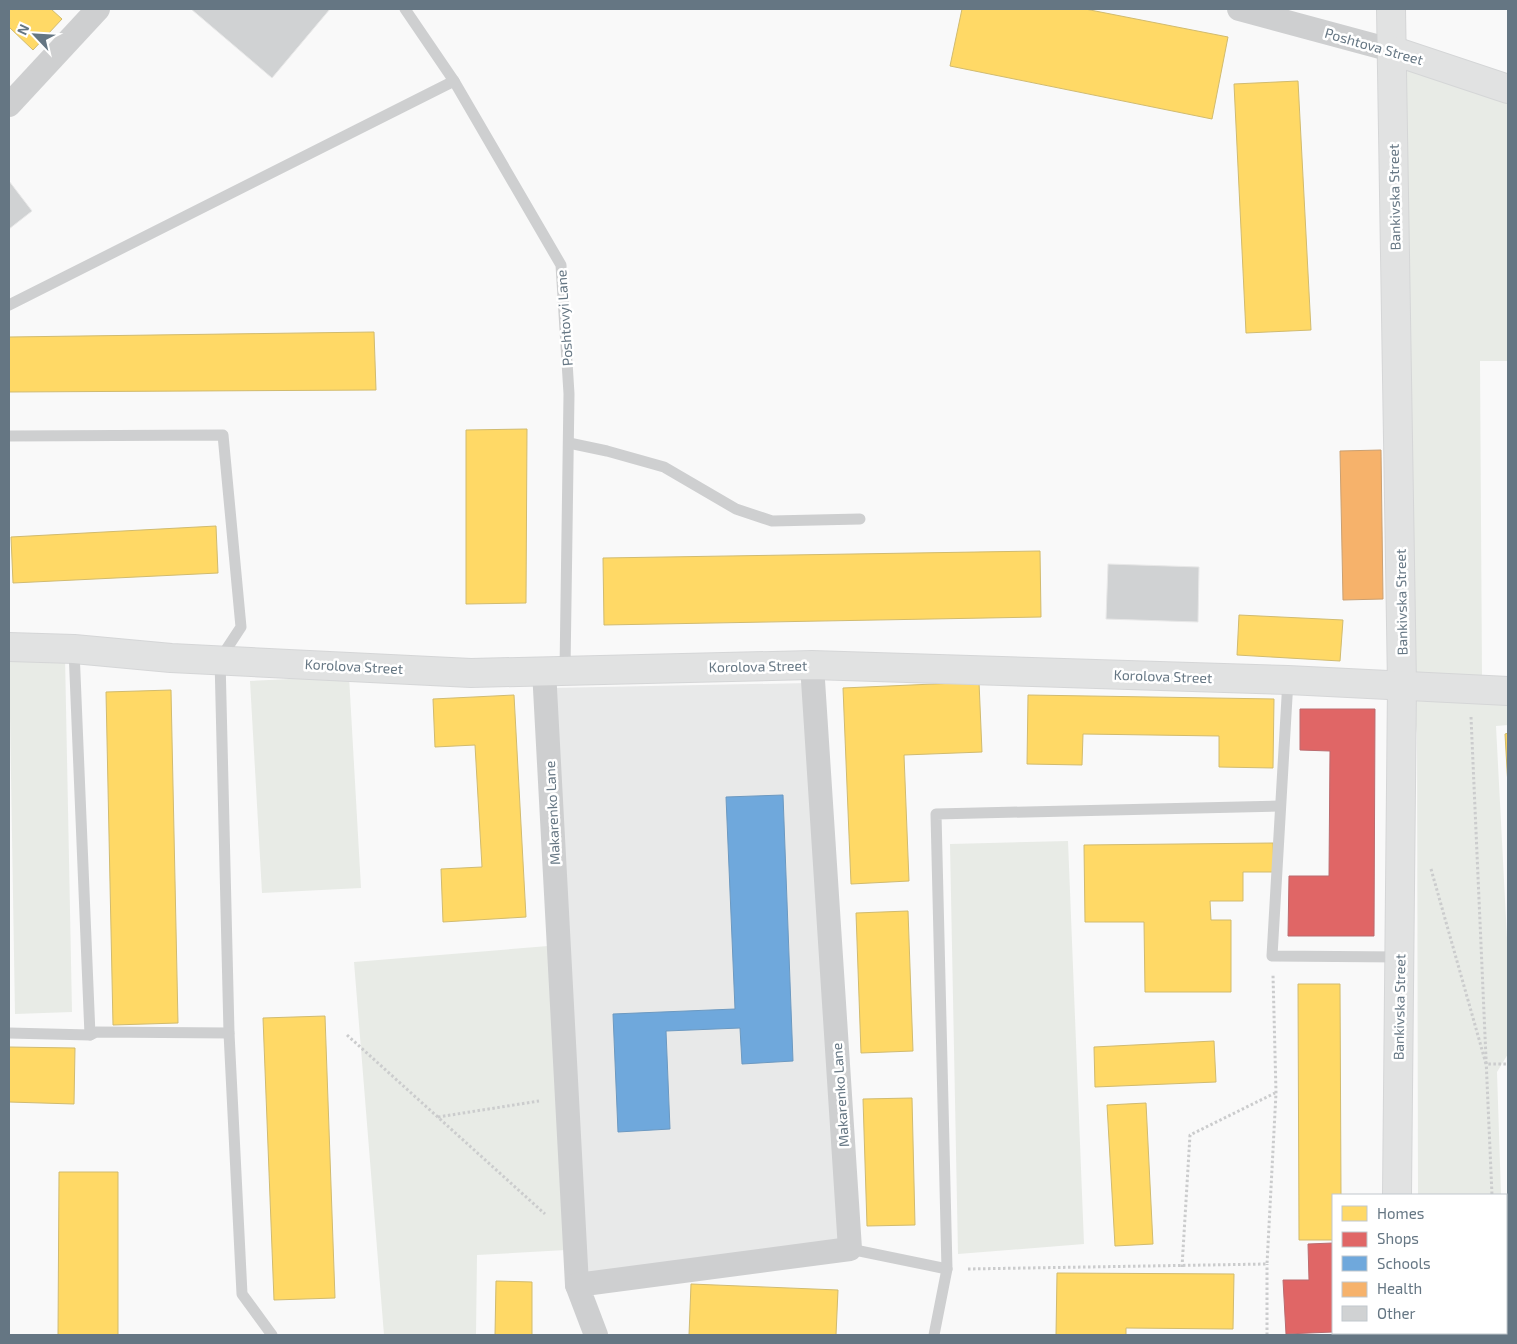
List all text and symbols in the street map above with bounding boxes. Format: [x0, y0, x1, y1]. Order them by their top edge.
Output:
north arrow [10, 10, 60, 60]
text: N [13, 21, 33, 37]
street label: Poshtova Street [1323, 24, 1425, 68]
street label: Bankivska Street [1385, 144, 1403, 250]
street label: Poshtovyi Lane [552, 269, 576, 367]
street label: Bankivska Street [1392, 549, 1410, 655]
street label: Korolova Street [304, 655, 404, 677]
street label: Korolova Street [709, 657, 807, 675]
street label: Korolova Street [1113, 666, 1213, 686]
street label: Makarenko Lane [541, 760, 563, 866]
street label: Bankivska Street [1390, 954, 1408, 1060]
street label: Makarenko Lane [828, 1042, 852, 1148]
legend [1332, 1194, 1507, 1334]
text: Homes [1377, 1204, 1424, 1222]
text: Shops [1377, 1229, 1419, 1247]
text: Schools [1377, 1254, 1431, 1272]
text: Health [1377, 1279, 1422, 1297]
text: Other [1377, 1304, 1416, 1322]

